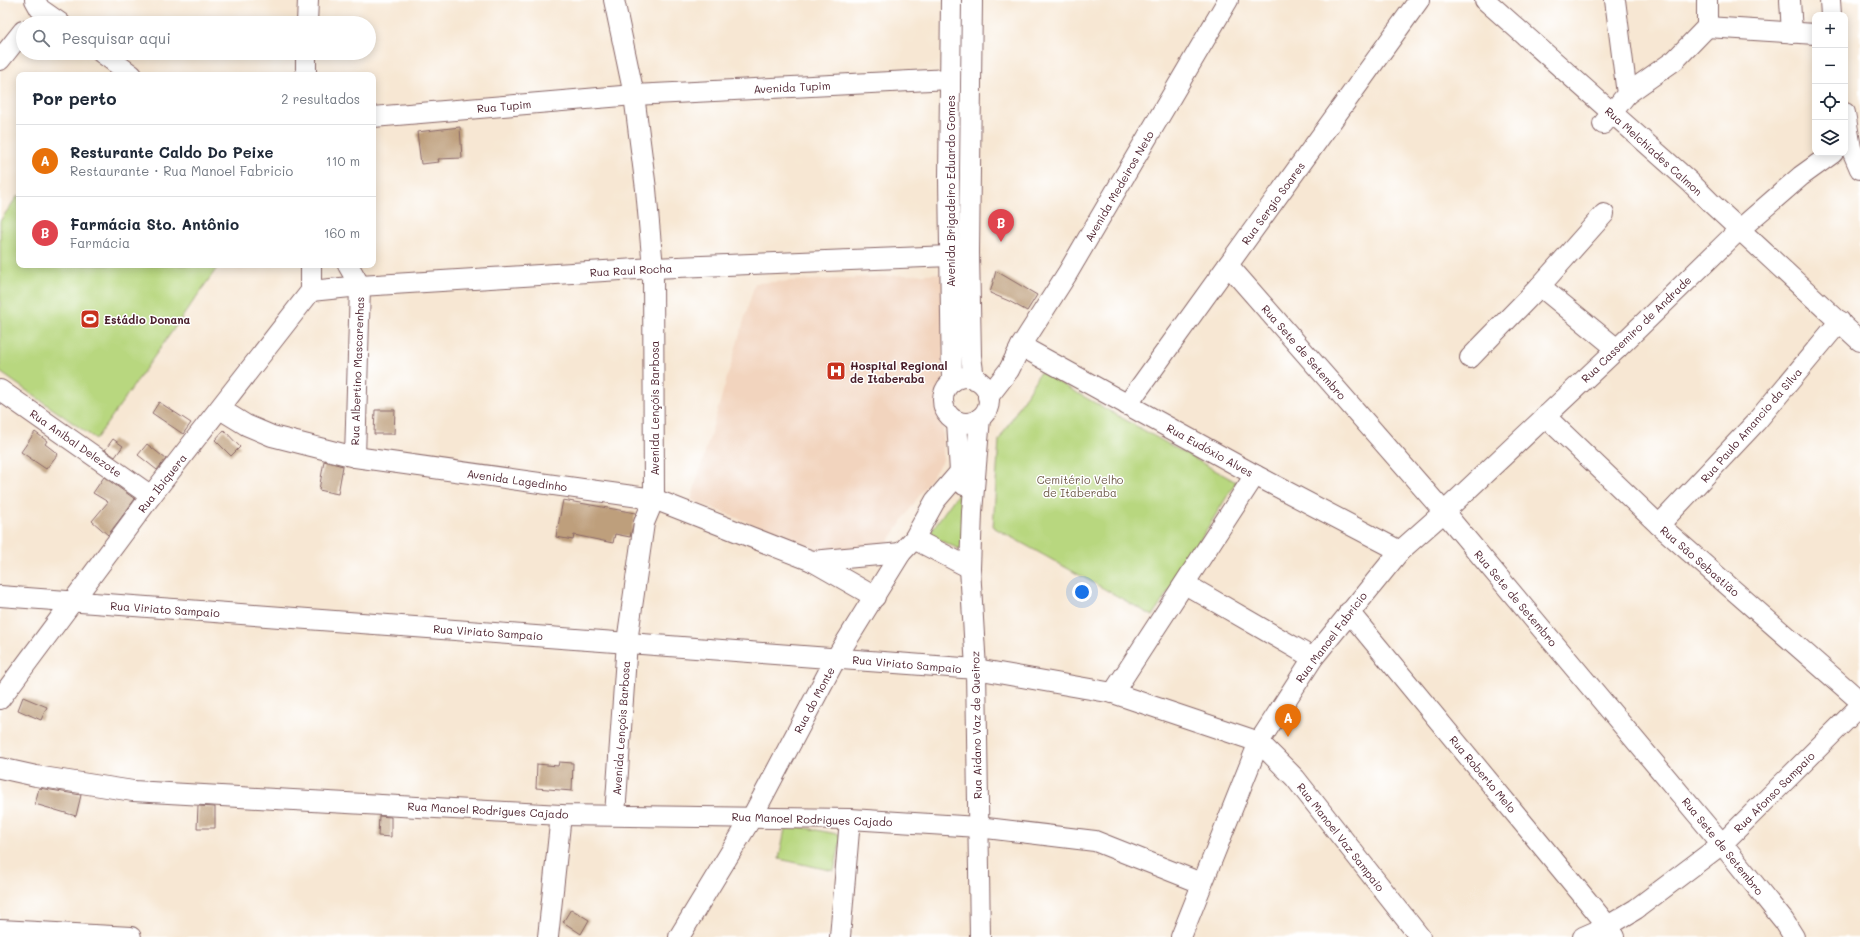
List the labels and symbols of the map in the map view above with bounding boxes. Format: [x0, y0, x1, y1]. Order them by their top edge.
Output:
street label: Avenida Tupim [753, 77, 831, 97]
street label: Avenida Brigadeiro Eduardo Gomes [943, 95, 958, 287]
street label: Rua Tupim [476, 96, 532, 116]
street label: Rua Melchiades Calmon [1602, 103, 1706, 199]
street label: Avenida Medeiros Neto [1081, 127, 1157, 244]
street label: Rua Sergio Soares [1238, 159, 1308, 247]
pin: B [988, 209, 1014, 242]
street label: Rua Raul Rocha [589, 260, 673, 280]
street label: Rua Cassemiro de Andrade [1578, 272, 1694, 386]
street label: Rua Albertino Mascarenhas [347, 296, 367, 446]
street label: Rua Sete de Setembro [1259, 301, 1350, 403]
sports icon: Estádio Donana [79, 308, 101, 330]
place label: Estádio Donana [104, 312, 190, 327]
street label: Avenida Lençóis Barbosa [647, 340, 662, 475]
place label: Hospital Regional de Itaberaba [850, 358, 947, 386]
hospital icon: Hospital Regional de Itaberaba [825, 360, 847, 382]
street label: Rua Paulo Amancio da Silva [1697, 364, 1805, 486]
street label: Rua Anibal Delezote [27, 406, 125, 480]
street label: Rua Eudóxio Alves [1164, 420, 1256, 480]
street label: Rua Ibiquera [134, 450, 190, 516]
street label: Avenida Lagedinho [466, 466, 568, 495]
park label: Cemitério Velho de Itaberaba [1037, 472, 1124, 500]
street label: Rua São Sebastião [1657, 522, 1743, 600]
street label: Rua Sete de Setembro [1471, 547, 1561, 650]
your location [1072, 582, 1092, 602]
street label: Rua Manoel Fabricio [1292, 588, 1370, 685]
street label: Rua Viriato Sampaio [110, 598, 221, 620]
street label: Rua Viriato Sampaio [433, 621, 544, 643]
street label: Rua Aidano Vaz de Queiroz [967, 651, 985, 799]
street label: Rua Viriato Sampaio [852, 652, 963, 676]
street label: Avenida Lençóis Barbosa [609, 660, 633, 796]
street label: Rua do Monte [790, 664, 838, 736]
pin: A [1275, 704, 1301, 737]
street label: Rua Roberto Melo [1446, 732, 1520, 816]
street label: Rua Afonso Sampaio [1730, 748, 1818, 836]
street label: Rua Manoel Vaz Sampaio [1294, 780, 1388, 895]
street label: Rua Sete de Setembro [1679, 794, 1767, 898]
street label: Rua Manoel Rodrigues Cajado [407, 798, 569, 822]
street label: Rua Manoel Rodrigues Cajado [731, 809, 893, 829]

